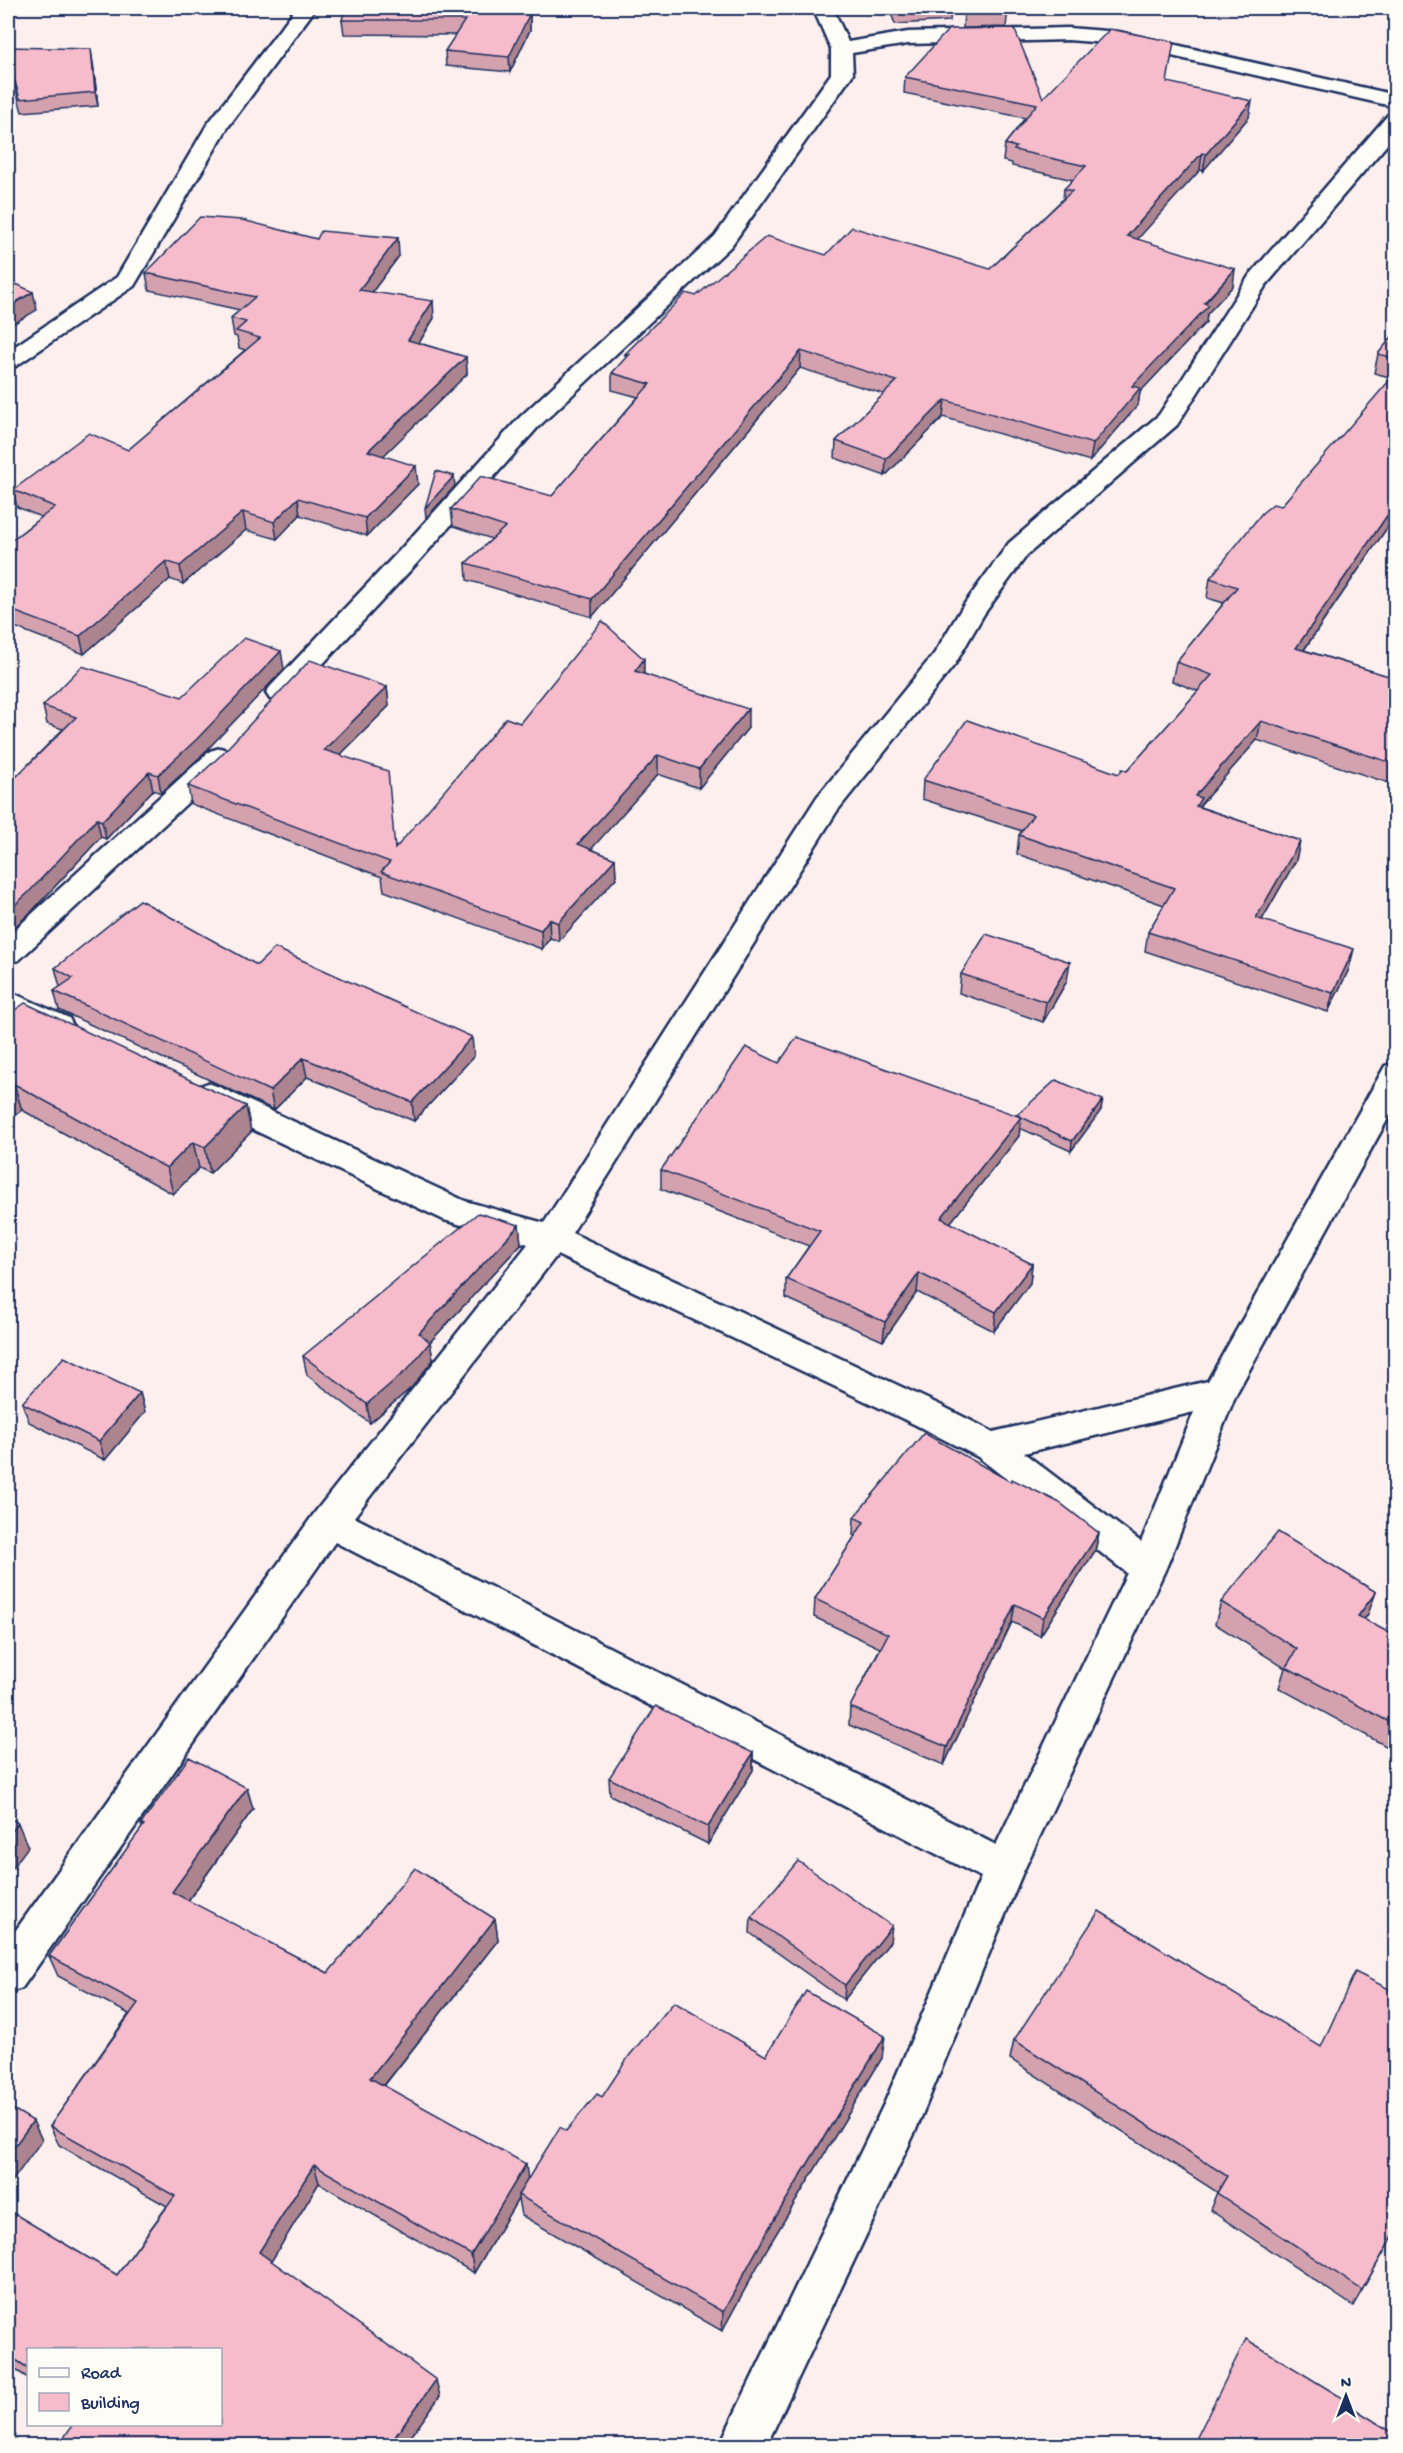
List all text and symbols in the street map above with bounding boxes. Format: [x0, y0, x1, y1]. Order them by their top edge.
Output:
legend [27, 2348, 222, 2426]
text: Road [81, 2364, 122, 2385]
north arrow [1316, 2366, 1376, 2426]
text: N [1341, 2375, 1352, 2394]
text: Building [80, 2394, 140, 2415]

